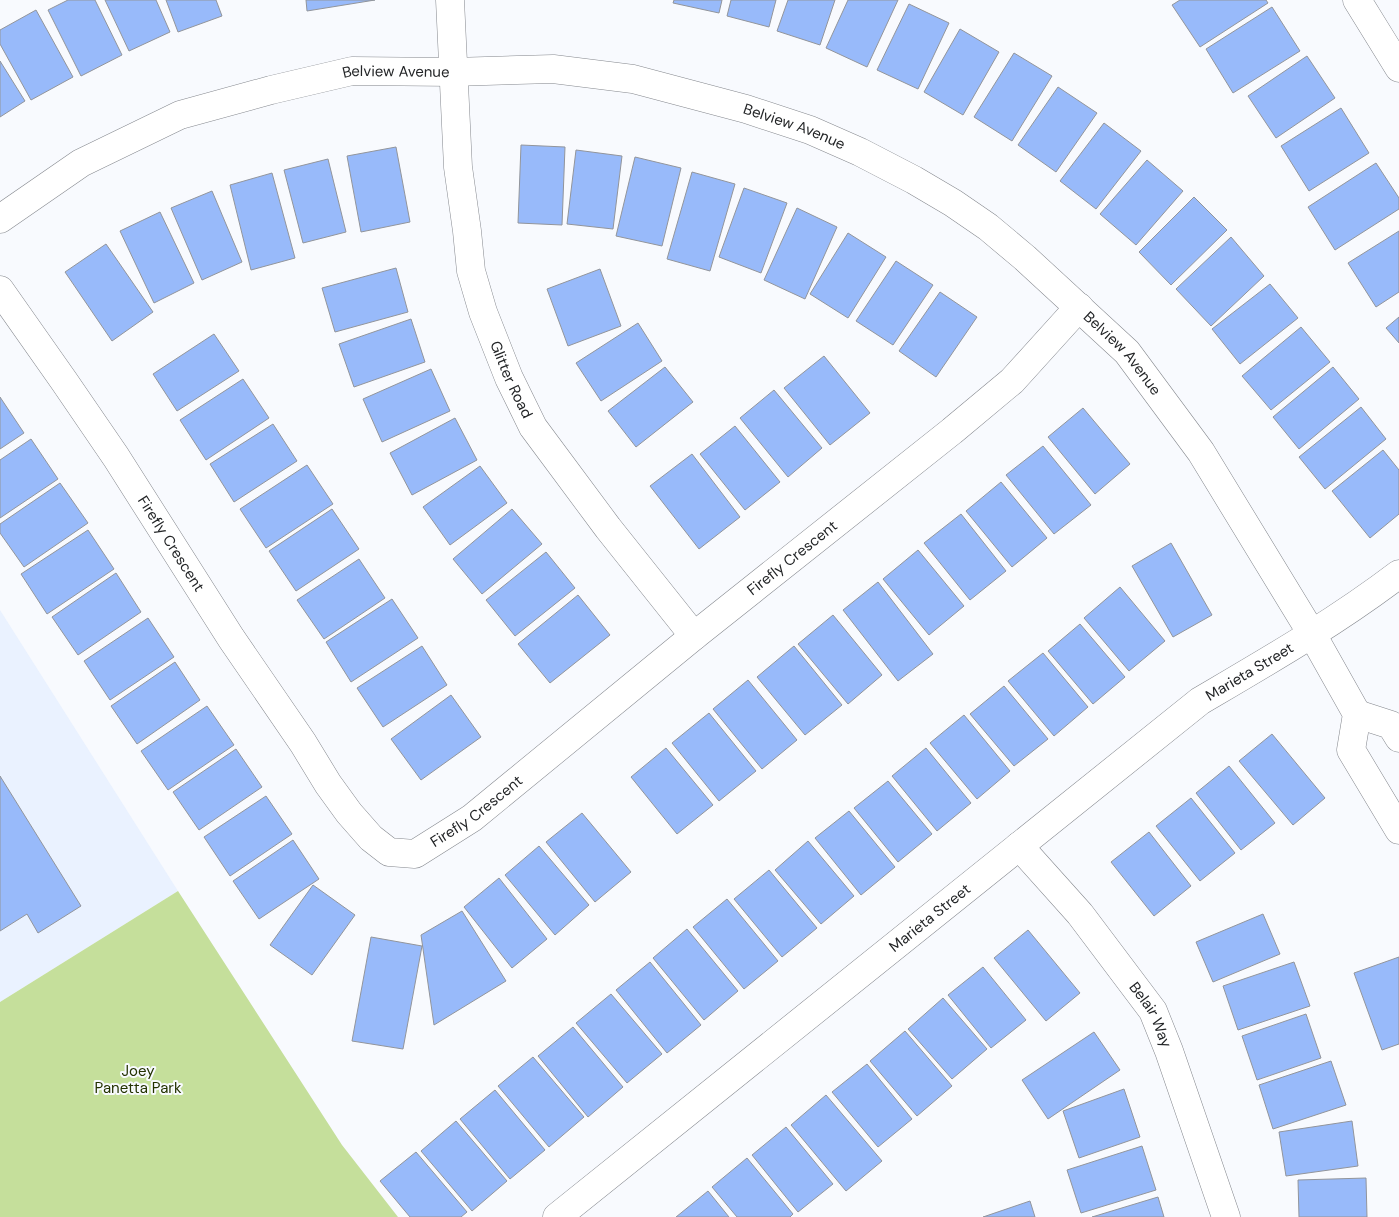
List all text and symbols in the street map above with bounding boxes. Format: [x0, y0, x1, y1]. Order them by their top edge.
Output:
street label: Belview Avenue [340, 61, 450, 83]
street label: Belview Avenue [741, 99, 848, 154]
street label: Belview Avenue [1079, 307, 1166, 399]
street label: Glitter Road [485, 338, 537, 422]
street label: Firefly Crescent [133, 492, 209, 596]
street label: Firefly Crescent [743, 516, 842, 600]
street label: Marieta Street [1202, 638, 1297, 705]
street label: Firefly Crescent [426, 771, 527, 852]
street label: Marieta Street [885, 879, 975, 957]
street label: Belair Way [1125, 978, 1177, 1051]
park label: Joey Panetta Park [95, 1061, 182, 1098]

